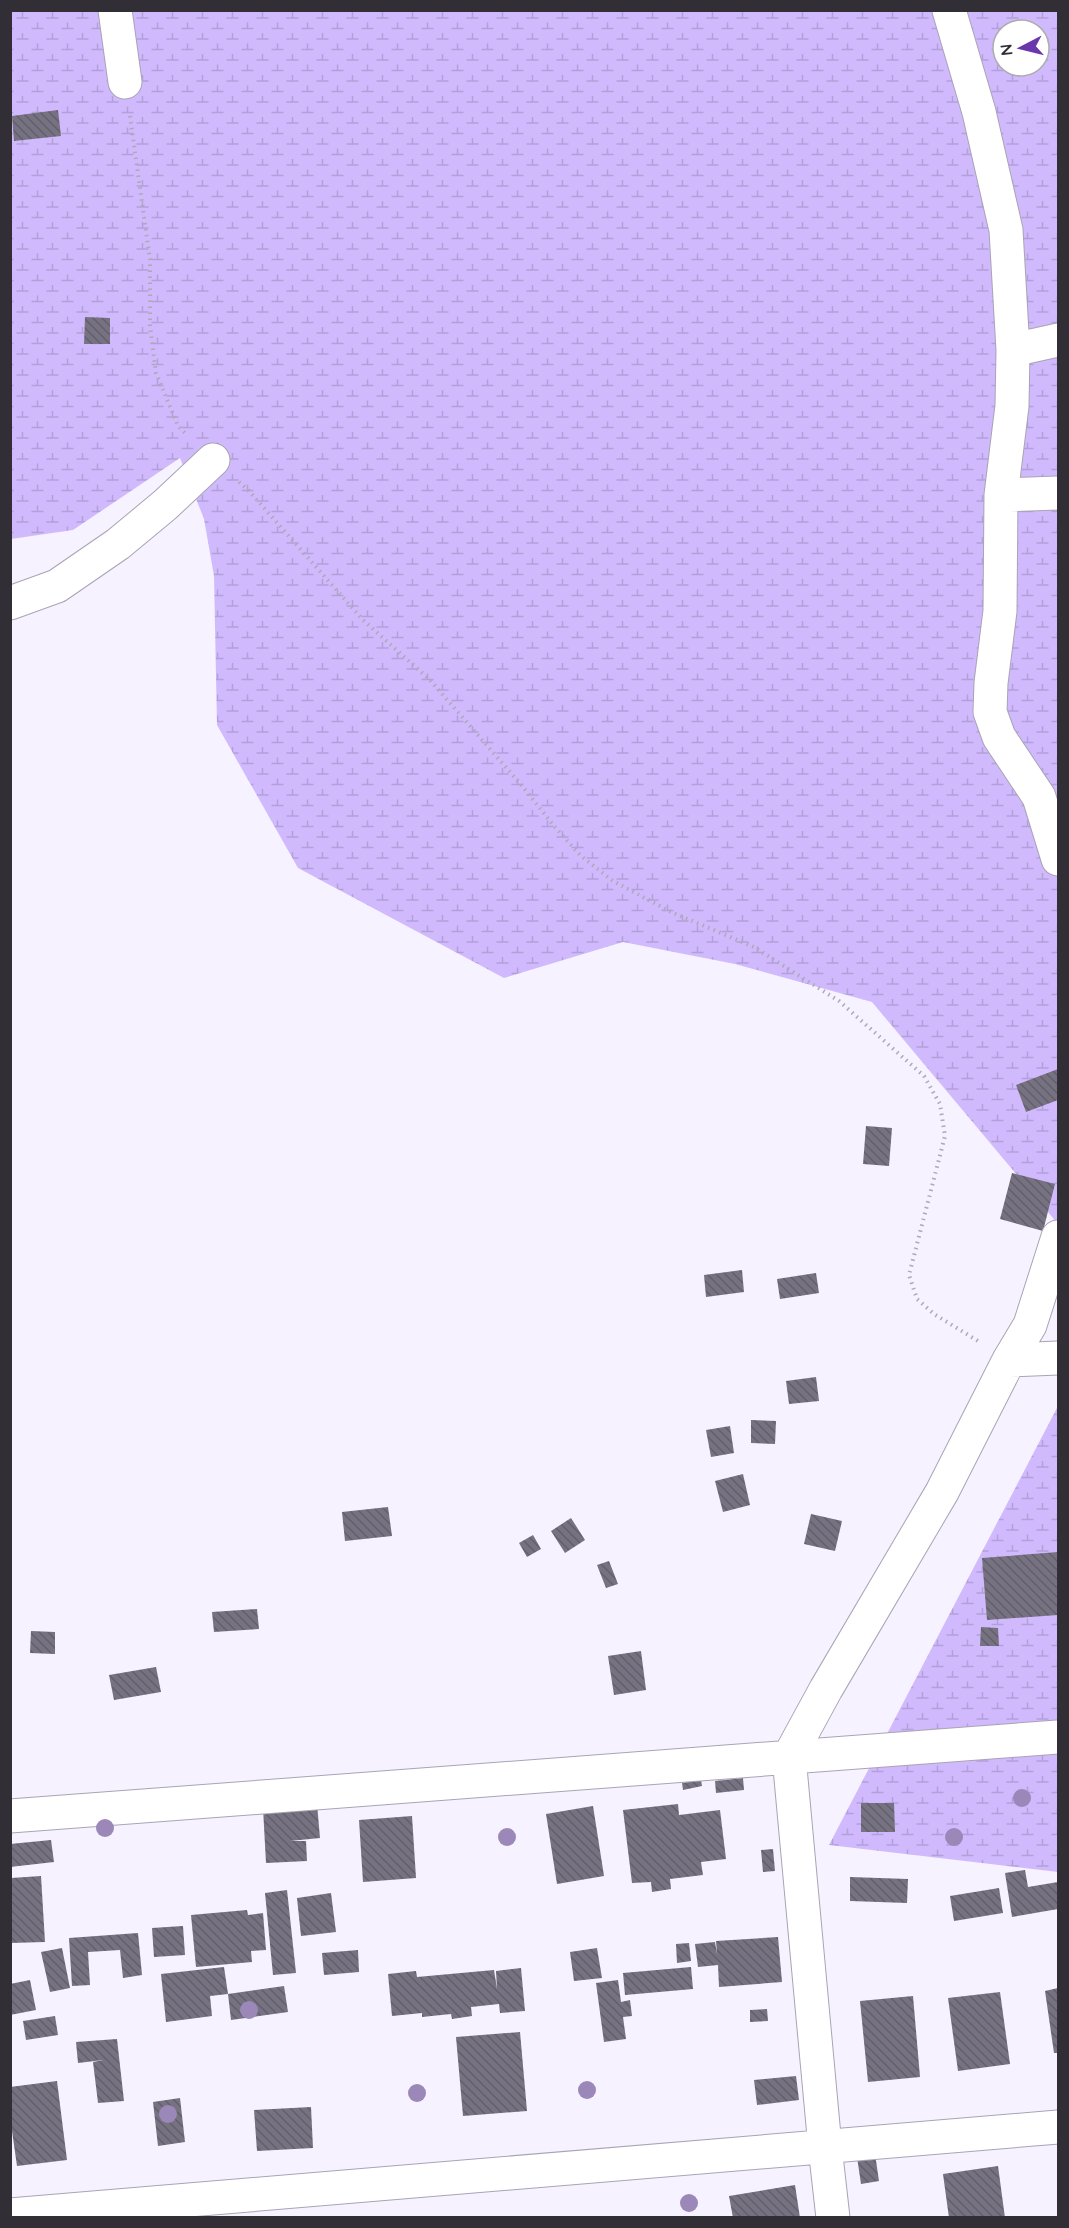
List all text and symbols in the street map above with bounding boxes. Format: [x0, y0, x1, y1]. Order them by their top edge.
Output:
north arrow [991, 18, 1051, 78]
text: N [995, 43, 1017, 57]

